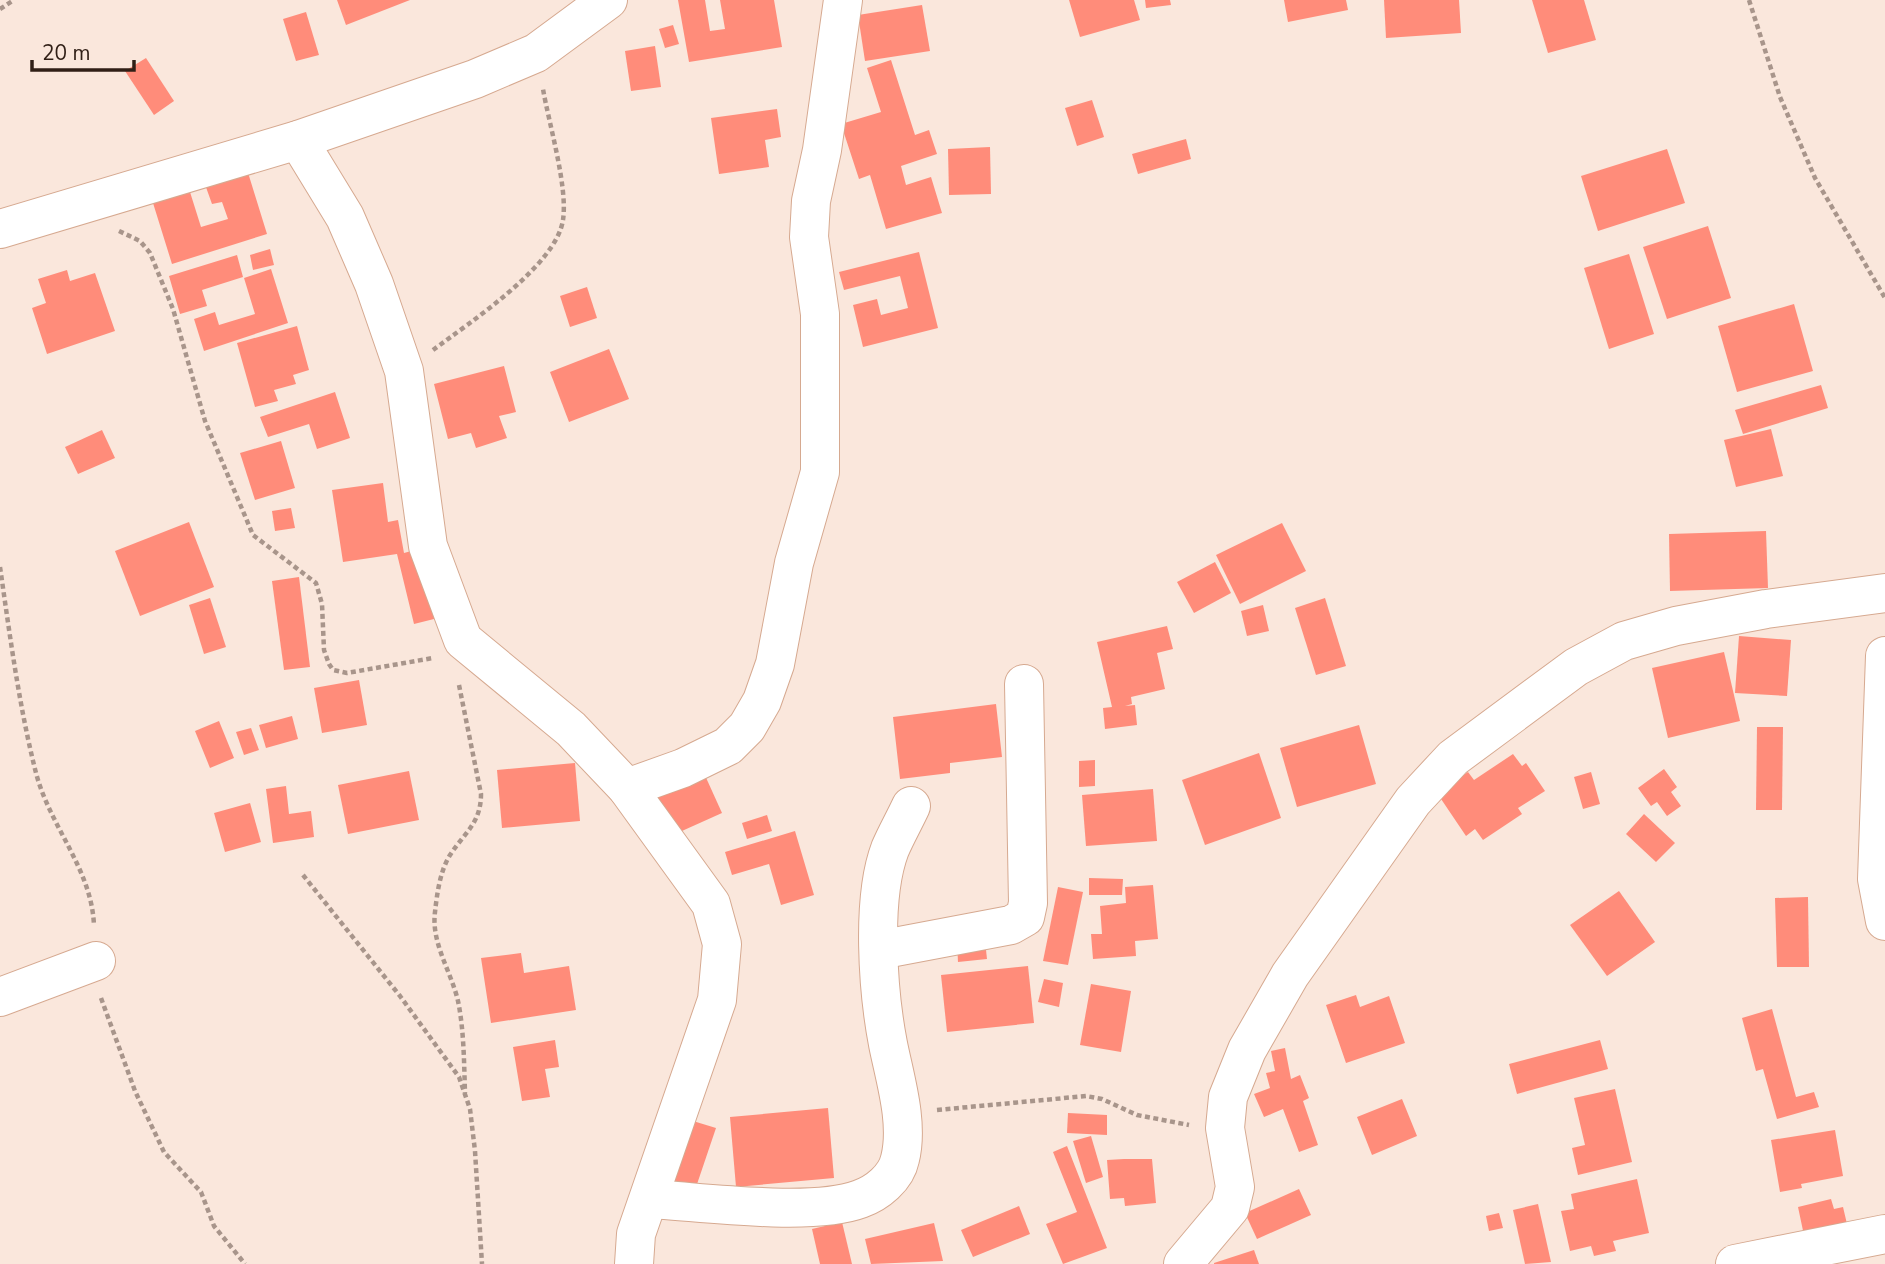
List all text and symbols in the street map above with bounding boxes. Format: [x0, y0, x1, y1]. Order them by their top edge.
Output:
scale bar [32, 28, 133, 72]
text: 20 m [42, 39, 91, 67]

